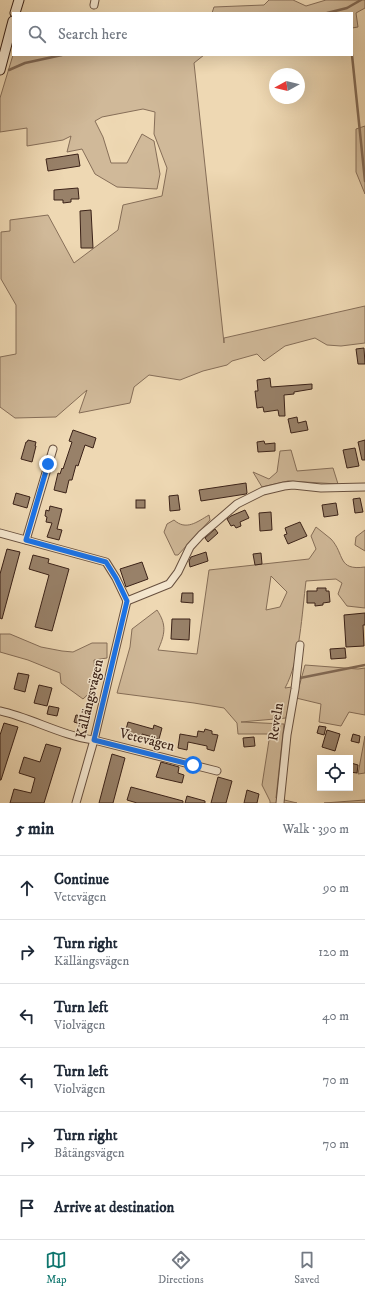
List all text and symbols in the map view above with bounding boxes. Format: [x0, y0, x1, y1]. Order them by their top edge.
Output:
search box [12, 12, 353, 56]
icon: search [26, 23, 48, 45]
text: Search here [58, 25, 127, 44]
north arrow [269, 68, 305, 104]
route end [39, 455, 57, 473]
street label: Källängsvägen [72, 657, 108, 740]
street label: Reveln [264, 701, 288, 742]
street label: Vetevägen [117, 724, 177, 756]
map controls [317, 755, 353, 791]
button: locate [317, 755, 353, 791]
route start [184, 756, 202, 774]
text: 5 min [16, 818, 54, 840]
text: Walk · 390 m [282, 821, 349, 837]
text: Continue [54, 870, 109, 889]
icon: ahead [16, 877, 38, 899]
text: 90 m [323, 880, 349, 896]
text: Vetevägen [54, 889, 106, 905]
text: Turn right [54, 934, 117, 953]
icon: right [16, 941, 38, 963]
text: 120 m [318, 944, 349, 960]
text: Källängsvägen [54, 953, 129, 969]
text: Turn left [54, 998, 108, 1017]
icon: left [16, 1005, 38, 1027]
text: 40 m [322, 1008, 349, 1024]
text: Violvägen [54, 1017, 105, 1033]
text: Turn left [54, 1062, 108, 1081]
icon: left [16, 1069, 38, 1091]
text: 70 m [323, 1072, 349, 1088]
text: Violvägen [54, 1081, 105, 1097]
text: Turn right [54, 1126, 117, 1145]
icon: right [16, 1133, 38, 1155]
text: 70 m [323, 1136, 349, 1152]
text: Båtängsvägen [54, 1145, 125, 1161]
icon: arrive [16, 1197, 38, 1219]
text: Arrive at destination [54, 1198, 174, 1217]
tab: Map [45, 1249, 67, 1287]
tab: Directions [158, 1249, 204, 1287]
tab: Saved [294, 1249, 320, 1287]

